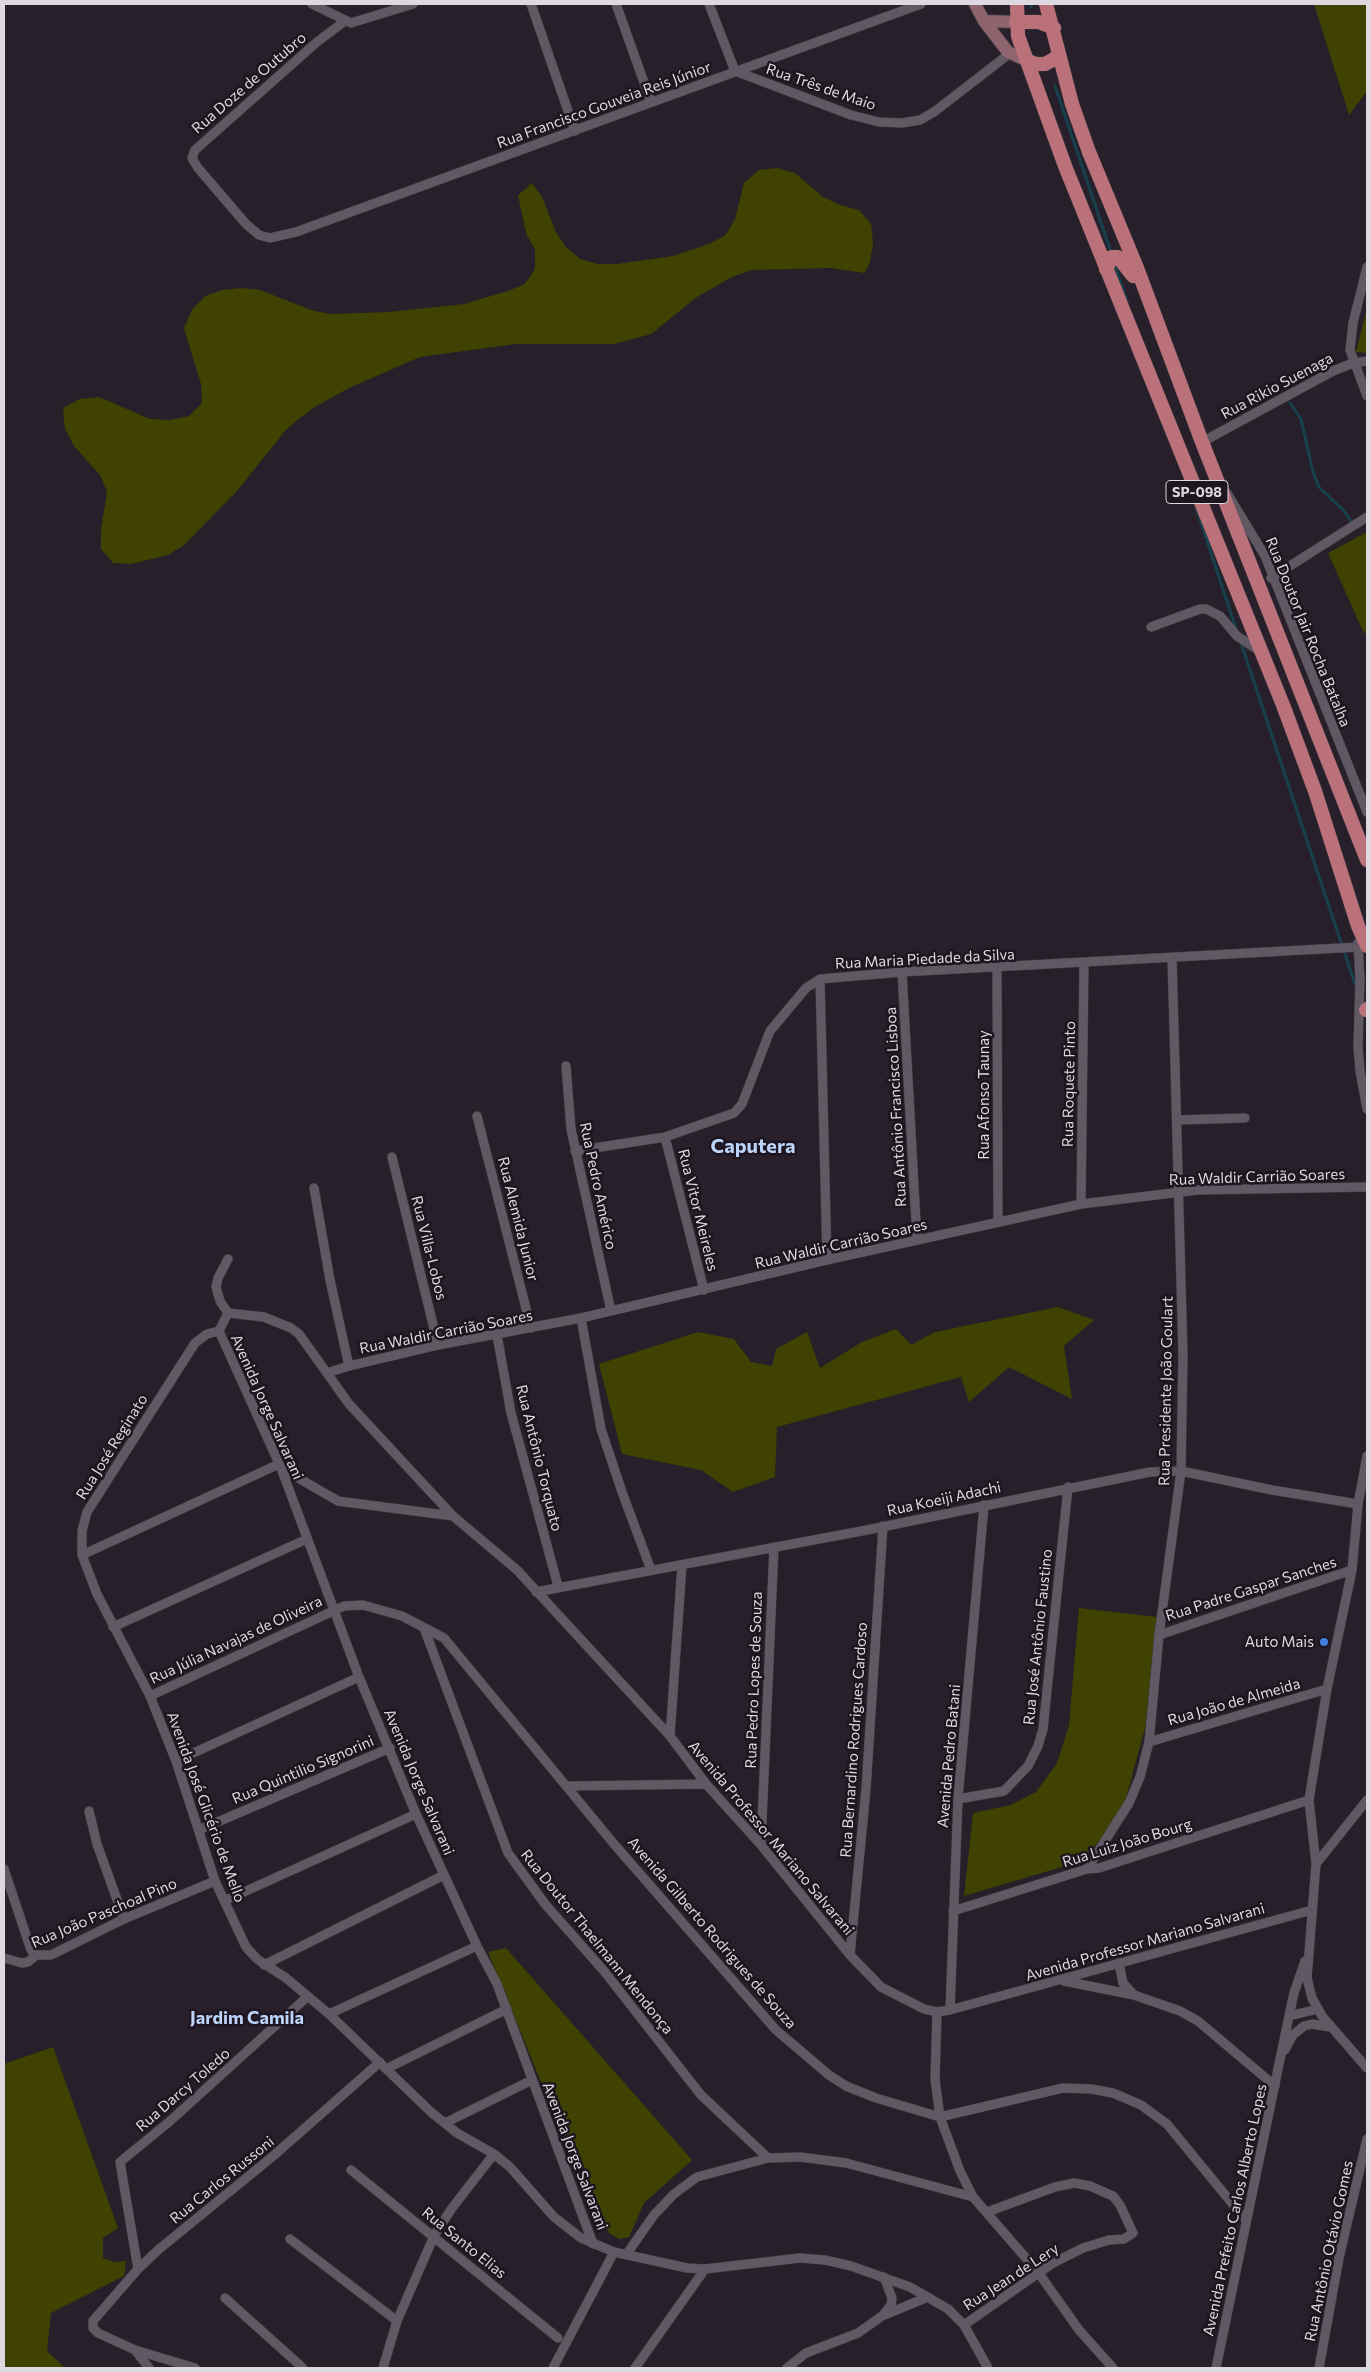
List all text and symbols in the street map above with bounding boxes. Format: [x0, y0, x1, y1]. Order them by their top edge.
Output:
street label: Rua Doze de Outubro [188, 28, 310, 138]
street label: Rua Francisco Gouveia Reis Júnior [495, 58, 713, 152]
street label: Rua Três de Maio [764, 60, 878, 114]
street label: Rua Rikio Suenaga [1218, 349, 1336, 423]
road number: SP-098 [1166, 481, 1228, 504]
street label: Rua Doutor Jair Rocha Batalha [1262, 534, 1354, 730]
street label: Rua Maria Piedade da Silva [835, 945, 1015, 973]
street label: Rua Antônio Francisco Lisboa [882, 1007, 910, 1207]
street label: Rua Roquete Pinto [1059, 1021, 1079, 1147]
street label: Rua Afonso Taunay [975, 1030, 993, 1160]
street label: Rua Pedro Américo [576, 1121, 620, 1251]
district label: Caputera [711, 1134, 795, 1158]
street label: Rua Vitor Meireles [674, 1147, 722, 1273]
street label: Rua Alemida Junior [494, 1155, 542, 1283]
street label: Rua Waldir Carrião Soares [1169, 1165, 1345, 1189]
street label: Rua Villa-Lobos [407, 1194, 451, 1302]
street label: Rua Waldir Carrião Soares [753, 1215, 929, 1273]
street label: Rua Presidente João Goulart [1155, 1296, 1177, 1486]
street label: Rua Waldir Carrião Soares [358, 1306, 534, 1358]
street label: Avenida Jorge Salvarani [227, 1332, 307, 1482]
street label: Rua Antônio Torquato [512, 1383, 566, 1533]
street label: Rua José Reginato [72, 1391, 152, 1503]
street label: Rua Koeiji Adachi [885, 1478, 1003, 1520]
street label: Rua José Antônio Faustino [1020, 1548, 1056, 1726]
street label: Rua Padre Gaspar Sanches [1163, 1553, 1339, 1625]
street label: Rua Pedro Lopes de Souza [742, 1591, 766, 1769]
street label: Rua Júlia Navajas de Oliveira [147, 1592, 325, 1688]
street label: Rua Bernardino Rodrigues Cardoso [837, 1622, 871, 1858]
place label: Auto Mais [1245, 1633, 1314, 1651]
marker: Auto Mais [1318, 1636, 1330, 1648]
street label: Rua João de Almeida [1166, 1674, 1302, 1730]
street label: Avenida Pedro Batani [934, 1683, 964, 1829]
street label: Avenida Jorge Salvarani [380, 1706, 458, 1858]
street label: Avenida José Glicério de Mello [163, 1709, 249, 1905]
street label: Rua Quintilio Signorini [229, 1732, 377, 1808]
street label: Avenida Professor Mariano Salvarani [684, 1737, 858, 1939]
street label: Rua Luiz João Bourg [1060, 1815, 1194, 1871]
street label: Avenida Gilberto Rodrigues de Souza [624, 1833, 800, 2033]
street label: Rua Doutor Thaelmann Mendonça [517, 1846, 677, 2038]
street label: Rua João Paschoal Pino [28, 1874, 180, 1952]
street label: Avenida Professor Mariano Salvarani [1023, 1899, 1267, 1985]
district label: Jardim Camila [190, 2007, 304, 2029]
street label: Rua Darcy Toledo [132, 2044, 234, 2136]
street label: Avenida Jorge Salvarani [538, 2079, 612, 2233]
street label: Avenida Prefeito Carlos Alberto Lopes [1199, 2082, 1271, 2338]
street label: Rua Carlos Russoni [166, 2132, 278, 2228]
street label: Rua Antônio Otávio Gomes [1301, 2159, 1357, 2343]
street label: Rua Santo Elias [418, 2203, 510, 2283]
street label: Rua Jean de Lery [960, 2239, 1062, 2315]

